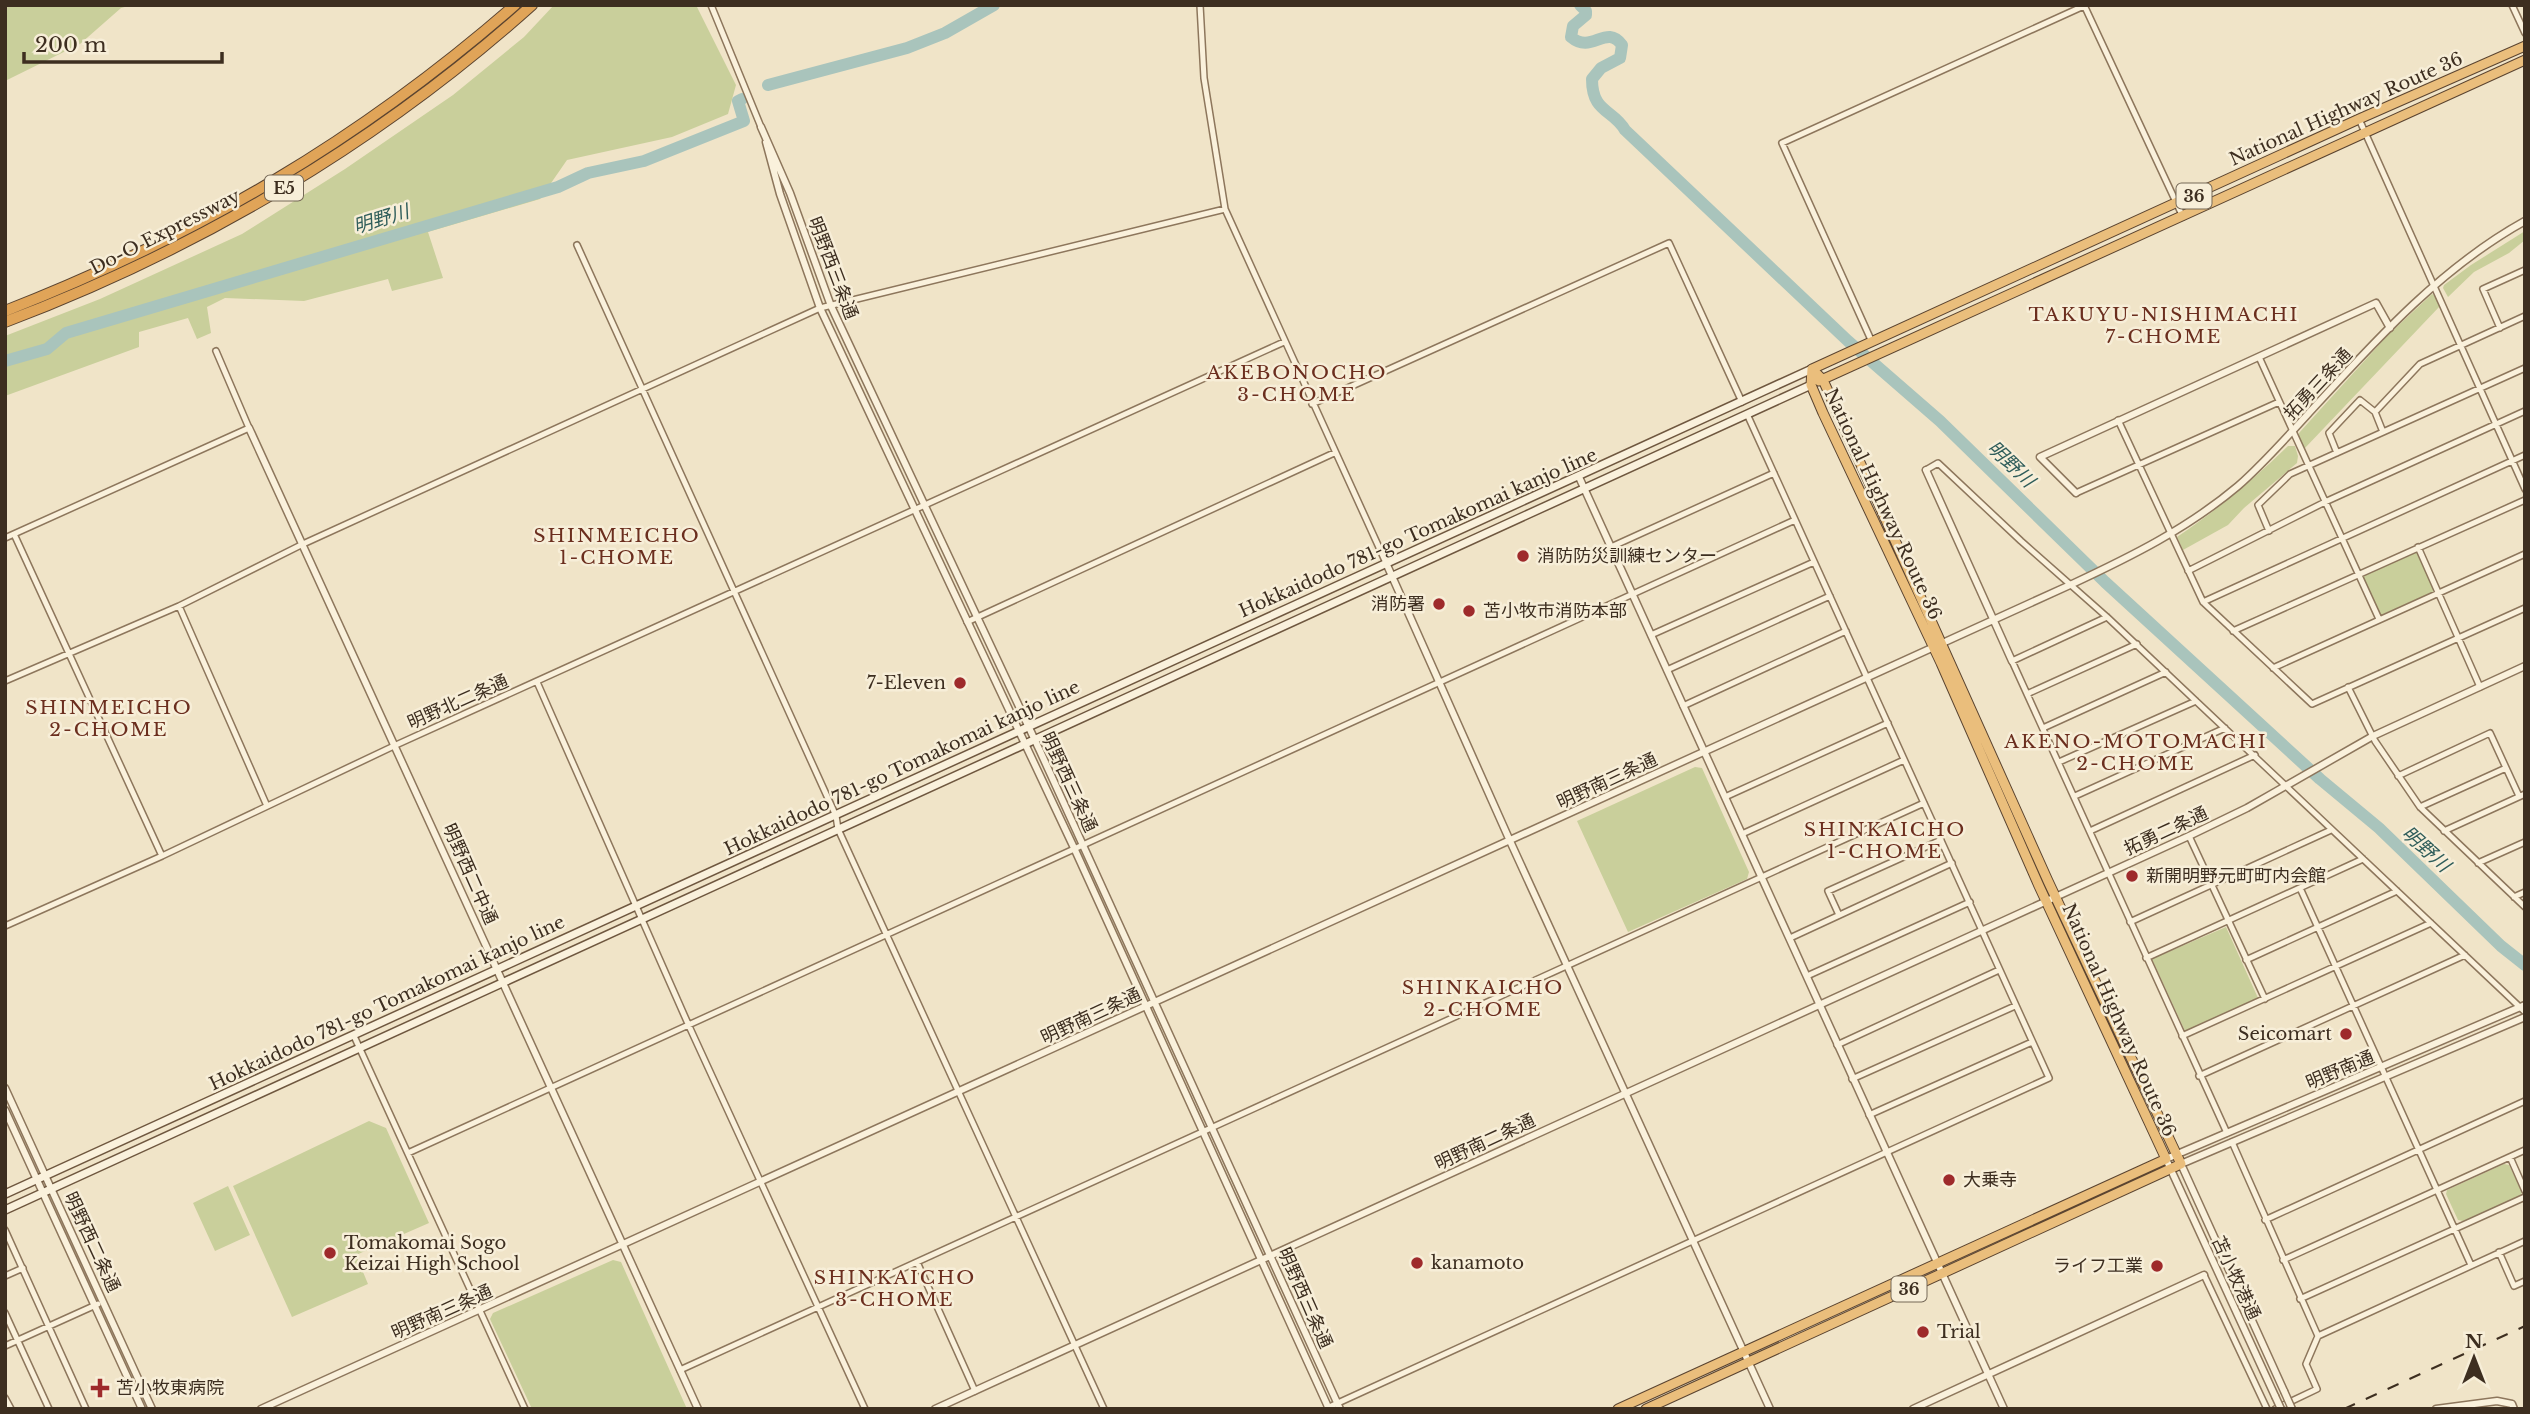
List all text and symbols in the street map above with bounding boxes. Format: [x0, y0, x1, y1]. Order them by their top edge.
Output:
scale bar [24, 21, 222, 65]
text: 200 m [35, 32, 107, 58]
street label: National Highway Route 36 [2226, 48, 2466, 170]
road number: E5 [265, 176, 303, 200]
street label: Do-O Expressway [86, 184, 244, 279]
road number: 36 [2176, 184, 2212, 208]
water label: 明野川 [350, 199, 414, 238]
street label: 明野西三条通 [803, 214, 863, 322]
district label: TAKUYU-NISHIMACHI 7-CHOME [2029, 303, 2299, 348]
street label: 拓勇三条通 [2279, 344, 2357, 424]
district label: AKEBONOCHO 3-CHOME [1206, 361, 1387, 406]
street label: National Highway Route 36 [1820, 385, 1946, 623]
water label: 明野川 [1983, 436, 2041, 493]
street label: Hokkaidodo 781-go Tomakomai kanjo line [1236, 444, 1600, 622]
district label: SHINMEICHO 1-CHOME [533, 524, 701, 569]
place label: 消防防災訓練センター [1537, 545, 1717, 567]
marker: 消防防災訓練センター [1515, 548, 1531, 564]
place label: 消防署 [1371, 593, 1425, 615]
marker: 消防署 [1431, 596, 1447, 612]
place label: 苫小牧市消防本部 [1483, 600, 1627, 622]
marker: 苫小牧市消防本部 [1461, 603, 1477, 619]
street label: 明野北二条通 [404, 670, 512, 734]
place label: 7-Eleven [867, 672, 946, 694]
marker: 7-Eleven [952, 675, 968, 691]
street label: Hokkaidodo 781-go Tomakomai kanjo line [721, 676, 1083, 860]
district label: SHINMEICHO 2-CHOME [25, 696, 193, 741]
street label: 明野西三条通 [1036, 728, 1102, 836]
district label: AKENO-MOTOMACHI 2-CHOME [2003, 730, 2268, 775]
street label: 明野南三条通 [1553, 748, 1661, 814]
street label: 拓勇二条通 [2121, 802, 2211, 860]
district label: SHINKAICHO 1-CHOME [1804, 818, 1966, 863]
street label: 明野西二中通 [438, 820, 502, 928]
water label: 明野川 [2397, 821, 2456, 878]
place label: 新開明野元町町内会館 [2146, 865, 2326, 887]
marker: 新開明野元町町内会館 [2124, 868, 2140, 884]
street label: National Highway Route 36 [2058, 900, 2180, 1140]
street label: Hokkaidodo 781-go Tomakomai kanjo line [206, 911, 568, 1095]
district label: SHINKAICHO 2-CHOME [1402, 976, 1564, 1021]
street label: 明野南三条通 [1037, 983, 1145, 1049]
place label: Seicomart [2238, 1023, 2332, 1045]
marker: Seicomart [2338, 1026, 2354, 1042]
street label: 明野南通 [2303, 1046, 2377, 1094]
street label: 明野南二条通 [1431, 1109, 1539, 1175]
place label: 大乗寺 [1963, 1169, 2017, 1191]
marker: 大乗寺 [1941, 1172, 1957, 1188]
street label: 明野西二条通 [59, 1188, 125, 1296]
place label: Tomakomai Sogo Keizai High School [344, 1232, 520, 1275]
street label: 苫小牧港通 [2207, 1233, 2265, 1323]
street label: 明野西三条通 [1273, 1244, 1337, 1352]
marker: Tomakomai Sogo Keizai High School [322, 1245, 338, 1261]
place label: kanamoto [1431, 1252, 1524, 1274]
marker: kanamoto [1409, 1255, 1425, 1271]
place label: ライフ工業 [2053, 1255, 2143, 1277]
marker: ライフ工業 [2149, 1258, 2165, 1274]
district label: SHINKAICHO 3-CHOME [814, 1266, 976, 1311]
road number: 36 [1892, 1276, 1926, 1302]
street label: 明野南三条通 [388, 1280, 496, 1344]
place label: Trial [1937, 1321, 1981, 1343]
north arrow [2439, 1323, 2509, 1393]
marker: Trial [1915, 1324, 1931, 1340]
text: N [2465, 1330, 2483, 1353]
place label: 苫小牧東病院 [116, 1377, 224, 1399]
marker: 苫小牧東病院 [90, 1378, 110, 1398]

